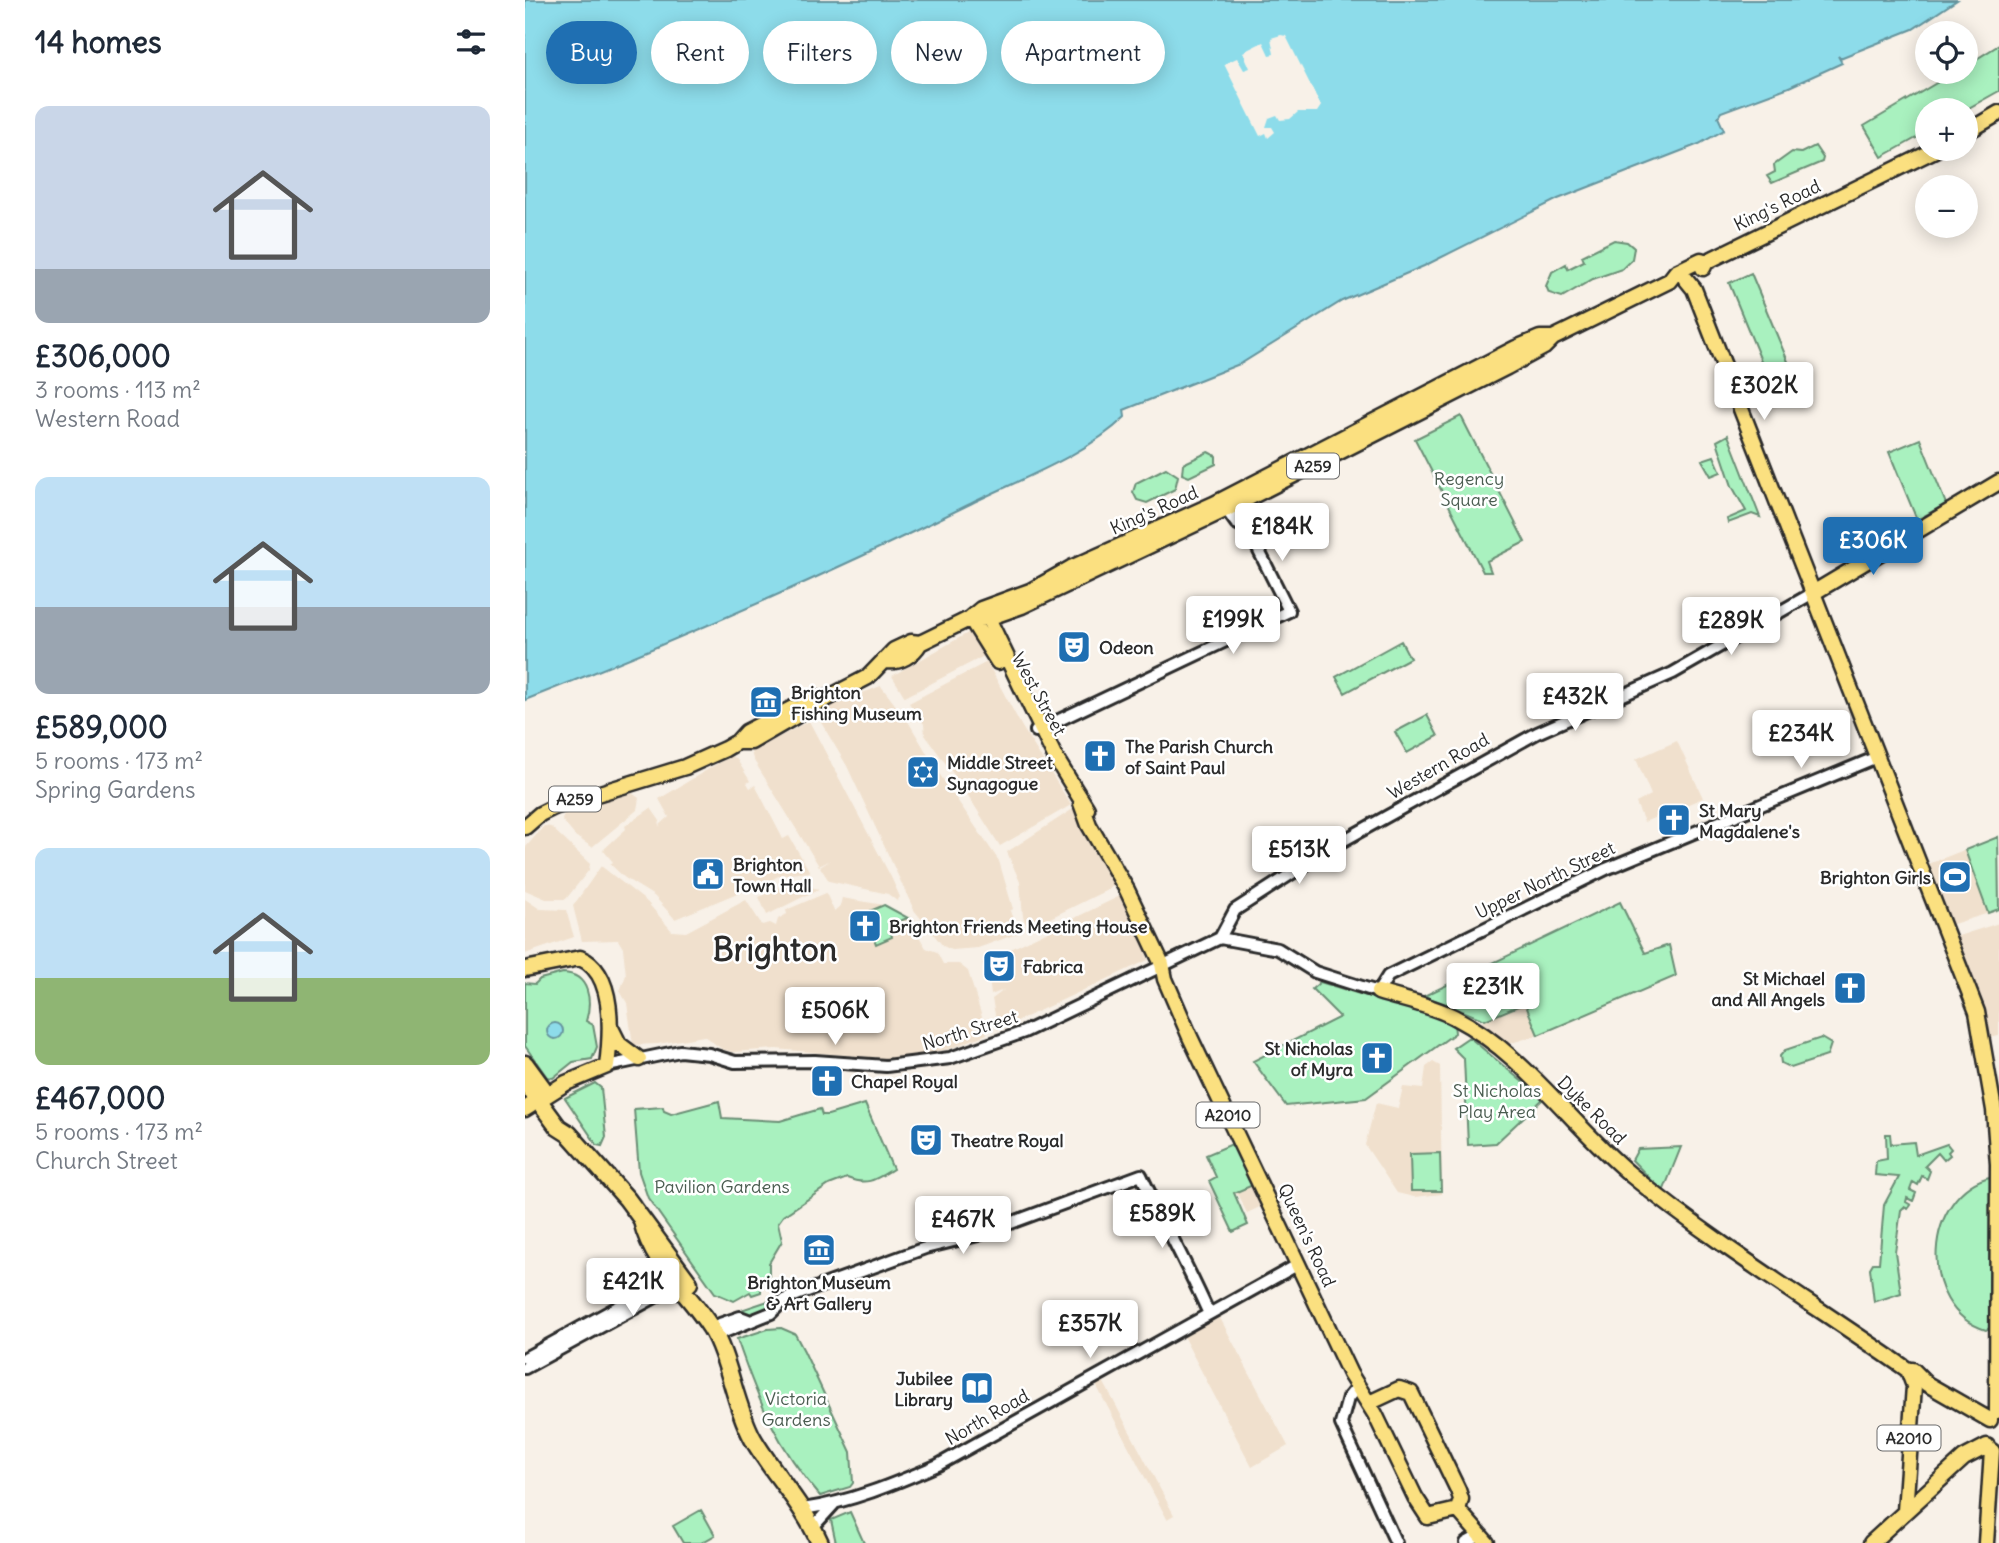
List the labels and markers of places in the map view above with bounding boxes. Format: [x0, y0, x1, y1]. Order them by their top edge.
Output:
pin: £302K [1715, 362, 1813, 422]
pin: £184K [1233, 504, 1331, 563]
pin: £306K [1824, 518, 1922, 577]
pin: £199K [1184, 596, 1282, 656]
pin: £289K [1682, 598, 1780, 657]
theatre icon: Odeon [1055, 628, 1093, 666]
place label: Odeon [1099, 636, 1154, 659]
pin: £432K [1526, 674, 1624, 733]
place label: Brighton Fishing Museum [791, 681, 922, 725]
museum icon: Brighton Fishing Museum [747, 683, 785, 721]
pin: £234K [1752, 710, 1850, 770]
place label: The Parish Church of Saint Paul [1125, 735, 1274, 779]
church icon: The Parish Church of Saint Paul [1081, 737, 1119, 775]
place label: Middle Street Synagogue [947, 751, 1054, 795]
synagogue icon: Middle Street Synagogue [904, 753, 942, 791]
place label: St Mary Magdalene's [1699, 799, 1800, 843]
church icon: St Mary Magdalene's [1655, 801, 1693, 839]
pin: £513K [1250, 826, 1348, 886]
place label: Brighton Town Hall [733, 853, 811, 897]
public building icon: Brighton Town Hall [689, 855, 727, 893]
sports icon: Brighton Girls [1936, 858, 1974, 896]
place label: Brighton Girls [1820, 866, 1931, 889]
church icon: Brighton Friends Meeting House [846, 907, 884, 945]
place label: Brighton Friends Meeting House [889, 915, 1148, 938]
theatre icon: Fabrica [980, 947, 1018, 985]
place label: Fabrica [1023, 955, 1083, 978]
pin: £231K [1444, 964, 1542, 1023]
place label: St Michael and All Angels [1712, 967, 1825, 1011]
church icon: St Michael and All Angels [1831, 969, 1869, 1007]
pin: £506K [786, 988, 884, 1047]
place label: St Nicholas of Myra [1264, 1037, 1353, 1081]
church icon: St Nicholas of Myra [1358, 1039, 1396, 1077]
church icon: Chapel Royal [808, 1062, 846, 1100]
place label: Chapel Royal [851, 1070, 958, 1093]
theatre icon: Theatre Royal [907, 1121, 945, 1159]
place label: Theatre Royal [951, 1129, 1064, 1152]
pin: £589K [1113, 1190, 1211, 1250]
pin: £467K [914, 1196, 1012, 1256]
museum icon: Brighton Museum & Art Gallery [800, 1231, 838, 1269]
pin: £421K [584, 1258, 682, 1318]
place label: Brighton Museum & Art Gallery [747, 1271, 891, 1315]
pin: £357K [1041, 1300, 1139, 1360]
place label: Jubilee Library [894, 1367, 953, 1411]
library icon: Jubilee Library [958, 1369, 996, 1407]

